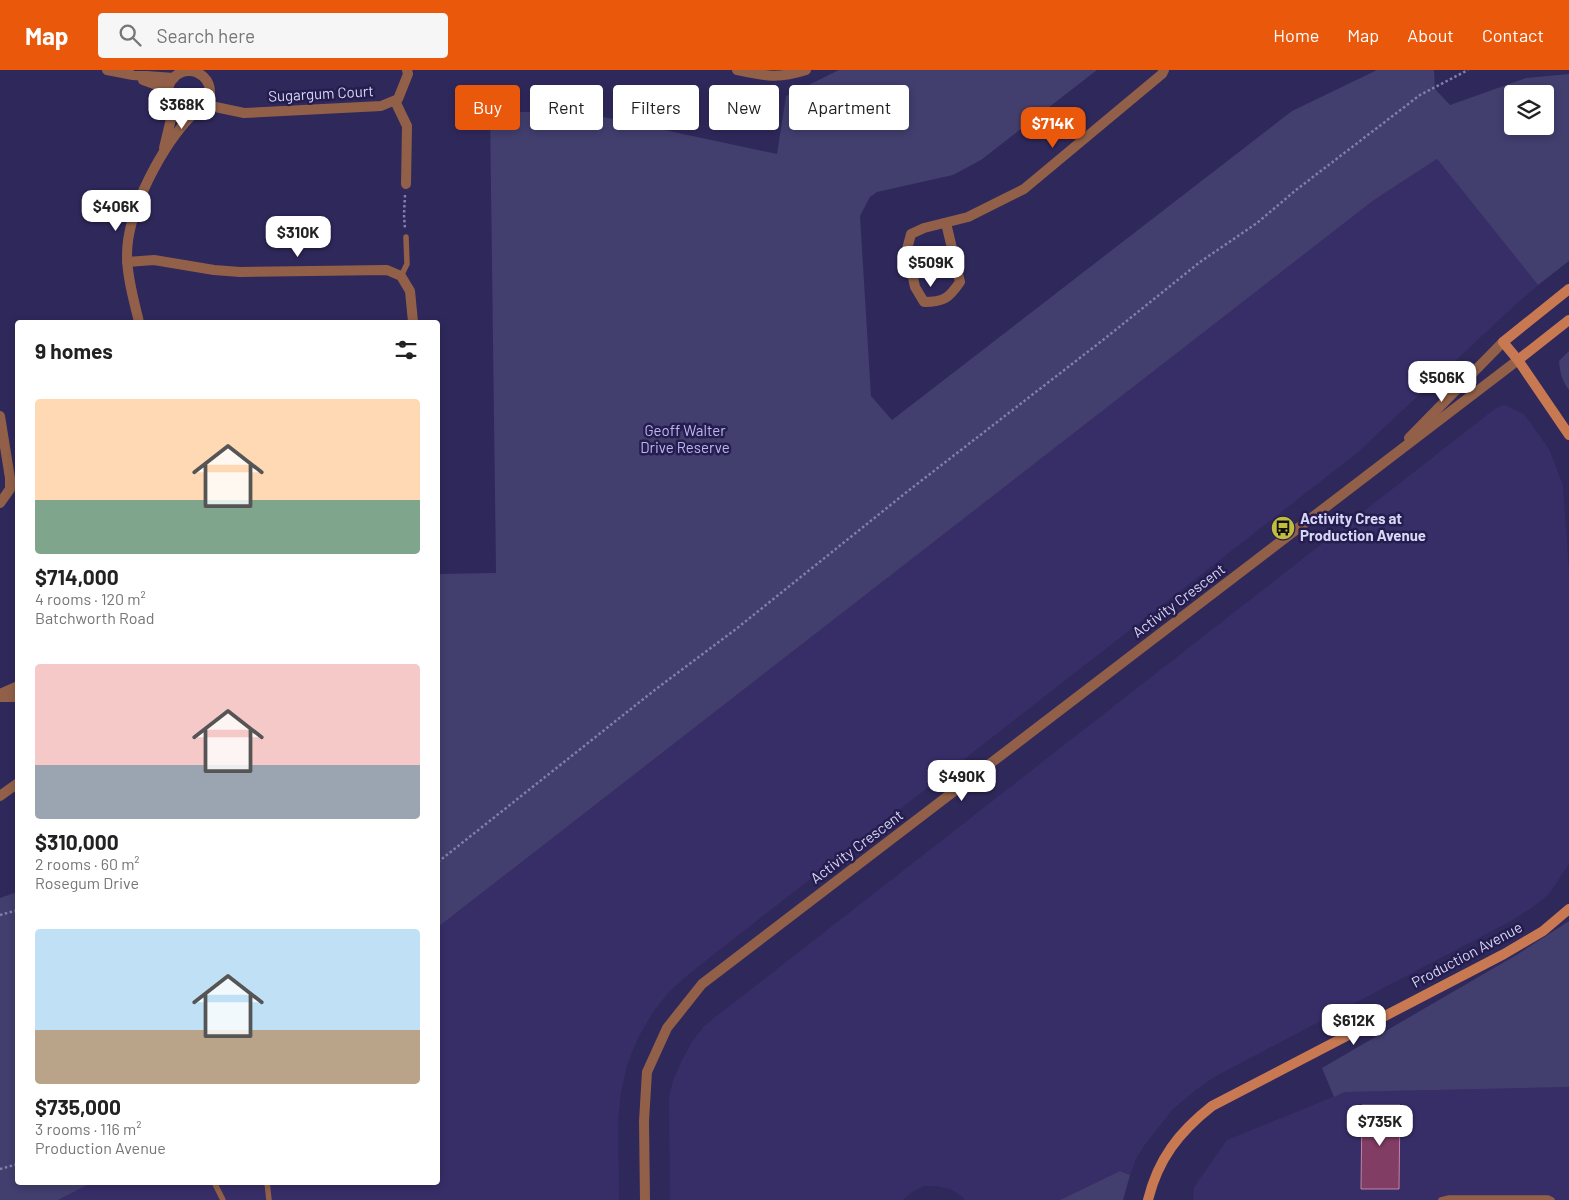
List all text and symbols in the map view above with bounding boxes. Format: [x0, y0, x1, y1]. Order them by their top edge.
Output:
search box [98, 13, 448, 58]
text: Map [25, 21, 68, 50]
icon: search [116, 21, 144, 49]
text: Search here [156, 24, 255, 47]
text: Home [1273, 24, 1319, 46]
text: Map [1347, 24, 1379, 46]
text: About [1407, 24, 1454, 46]
text: Contact [1482, 24, 1544, 46]
street label: Sugargum Court [268, 81, 374, 105]
chip: Buy [455, 85, 520, 130]
chip: Rent [530, 85, 603, 130]
chip: Filters [613, 85, 699, 130]
chip: New [709, 85, 779, 130]
chip: Apartment [789, 85, 909, 130]
map controls [1504, 85, 1554, 135]
button: layers [1504, 85, 1554, 135]
pin: $368K [147, 88, 217, 130]
text: $368K [159, 94, 205, 113]
pin: $714K [1018, 106, 1088, 149]
text: $714K [1032, 113, 1074, 132]
pin: $406K [81, 190, 151, 232]
text: $406K [93, 196, 139, 215]
pin: $310K [263, 216, 333, 258]
text: $310K [277, 222, 319, 241]
pin: $509K [896, 246, 966, 288]
text: $509K [908, 252, 954, 271]
icon: filters [392, 336, 420, 364]
text: 9 homes [35, 338, 113, 363]
pin: $506K [1407, 360, 1477, 403]
text: $506K [1419, 367, 1465, 386]
park label: Geoff Walter Drive Reserve [640, 421, 730, 456]
icon: home [183, 431, 273, 521]
place label: Activity Cres at Production Avenue [1300, 509, 1426, 544]
bus stop icon: Activity Cres at Production Avenue [1270, 515, 1296, 541]
street label: Activity Crescent [1129, 560, 1228, 641]
text: $714,000 [35, 564, 119, 589]
text: 4 rooms · 120 m² [35, 589, 146, 608]
text: Batchworth Road [35, 608, 155, 627]
icon: home [183, 696, 273, 786]
pin: $490K [927, 760, 997, 802]
text: $490K [939, 766, 985, 785]
street label: Activity Crescent [807, 806, 906, 887]
text: $310,000 [35, 829, 119, 854]
text: 2 rooms · 60 m² [35, 854, 140, 873]
text: Rosegum Drive [35, 873, 139, 892]
street label: Production Avenue [1408, 917, 1525, 991]
icon: home [183, 961, 273, 1051]
pin: $612K [1319, 1004, 1389, 1046]
text: $612K [1333, 1010, 1375, 1029]
text: $735,000 [35, 1094, 121, 1119]
pin: $735K [1345, 1104, 1415, 1147]
text: $735K [1358, 1111, 1402, 1130]
text: 3 rooms · 116 m² [35, 1119, 141, 1138]
text: Production Avenue [35, 1138, 166, 1157]

